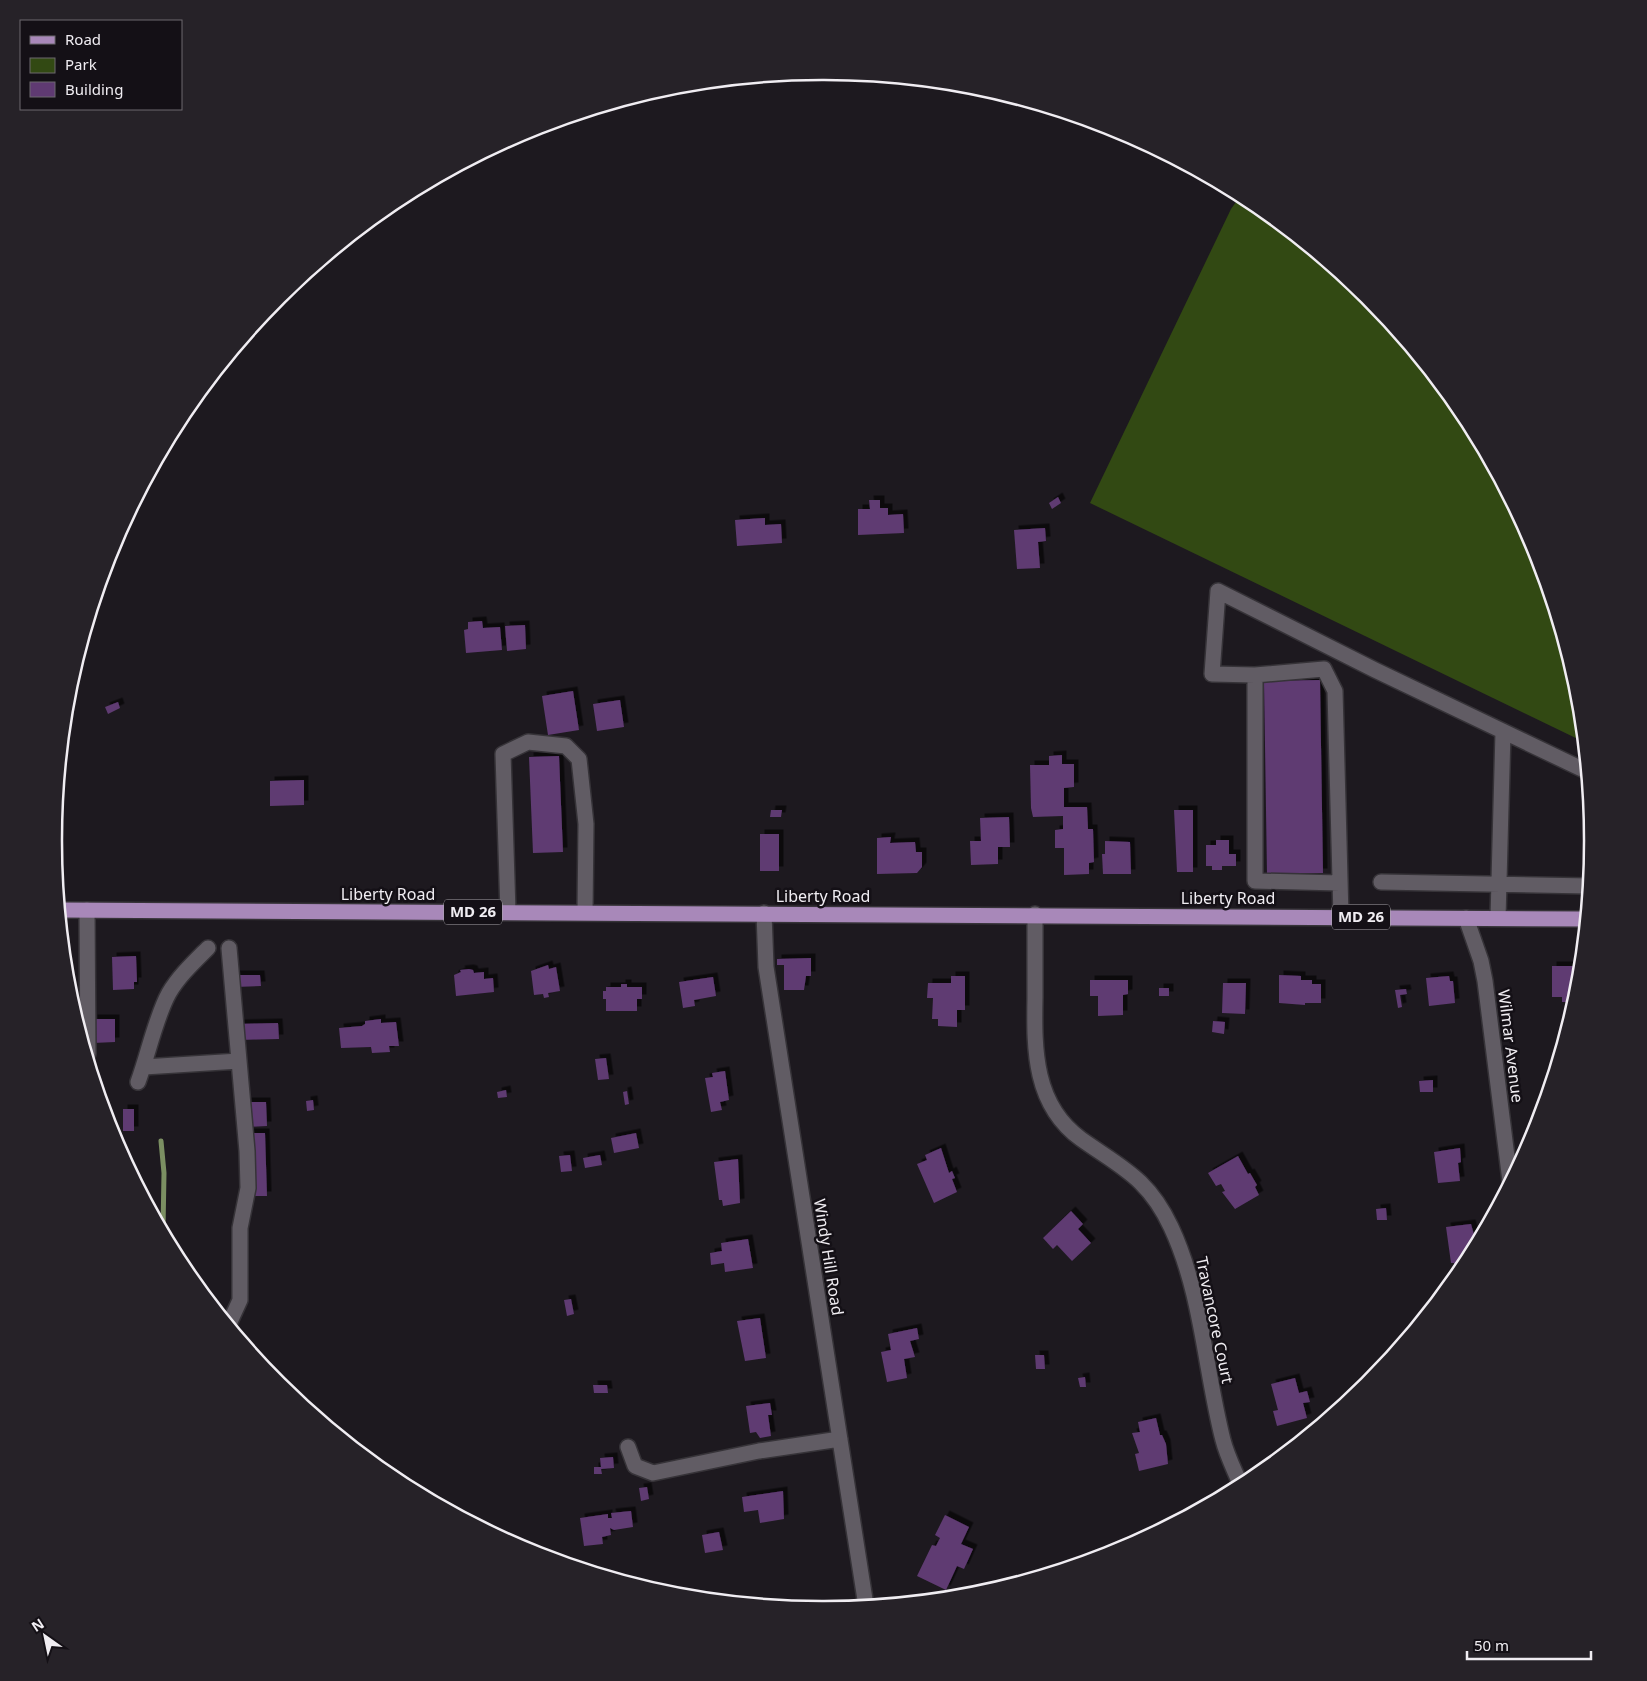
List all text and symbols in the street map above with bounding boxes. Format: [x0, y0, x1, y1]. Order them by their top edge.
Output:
legend [20, 20, 182, 110]
text: Road [65, 29, 101, 49]
text: Park [65, 54, 97, 74]
text: Building [65, 79, 123, 99]
street label: Liberty Road [341, 883, 435, 905]
street label: Liberty Road [776, 885, 870, 907]
street label: Liberty Road [1181, 887, 1275, 909]
road number: MD 26 [444, 900, 502, 924]
road number: MD 26 [1332, 904, 1390, 930]
street label: Wilmar Avenue [1493, 988, 1529, 1104]
street label: Windy Hill Road [809, 1197, 849, 1317]
street label: Travancore Court [1191, 1255, 1239, 1386]
north arrow [20, 1611, 70, 1661]
text: N [28, 1614, 48, 1636]
scale bar [1467, 1628, 1591, 1660]
text: 50 m [1474, 1635, 1509, 1655]

